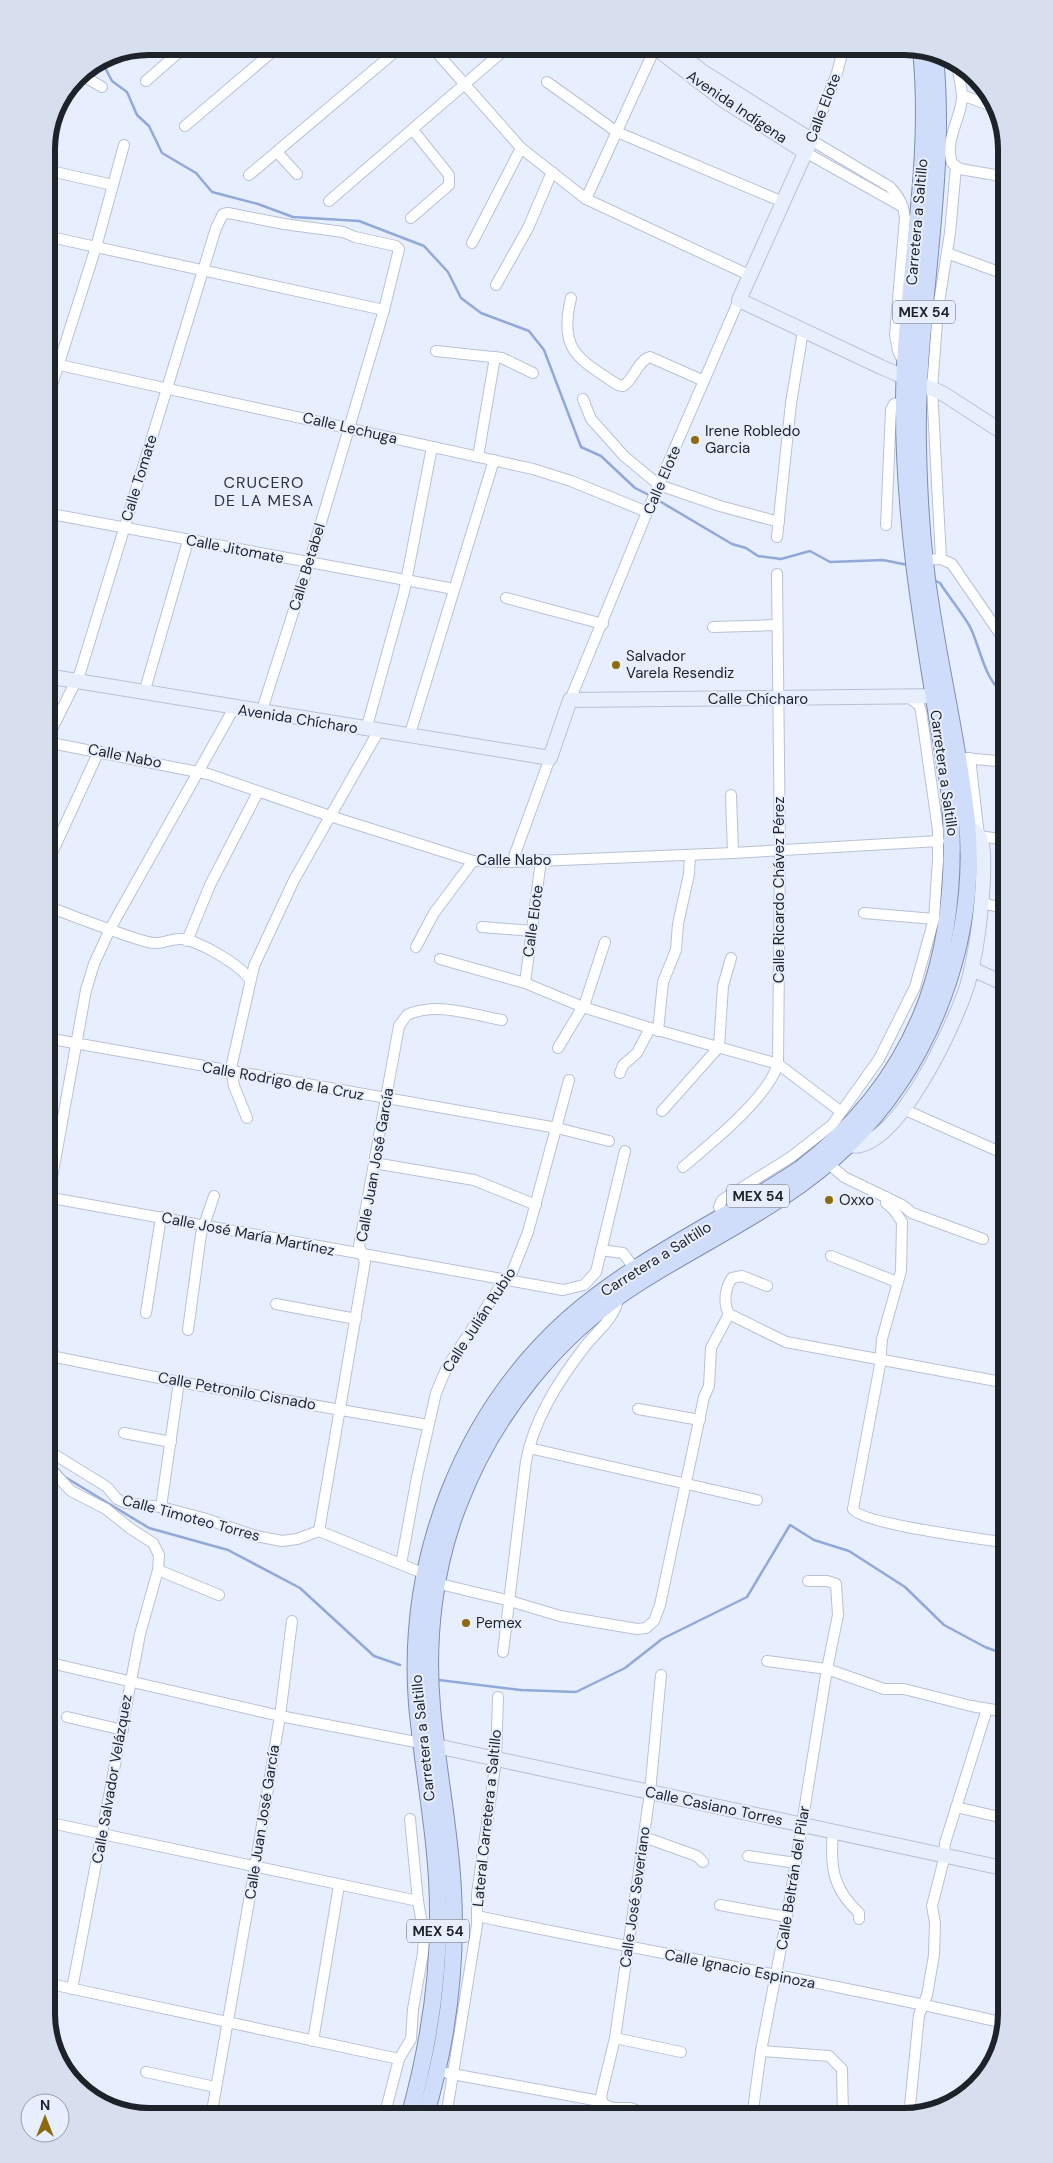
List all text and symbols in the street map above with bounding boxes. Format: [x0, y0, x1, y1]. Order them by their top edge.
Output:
street label: Avenida Indígena [683, 66, 791, 148]
street label: Calle Elote [801, 70, 845, 146]
street label: Carretera a Saltillo [901, 158, 933, 286]
road number: MEX 54 [893, 300, 955, 324]
street label: Calle Lechuga [301, 407, 399, 449]
place label: Irene Robledo Garcia [705, 421, 800, 458]
street label: Calle Tomate [116, 432, 162, 524]
marker: Irene Robledo Garcia [689, 434, 701, 446]
street label: Calle Elote [639, 443, 685, 517]
district label: CRUCERO DE LA MESA [214, 472, 314, 511]
street label: Calle Betabel [284, 521, 330, 613]
street label: Calle Jitomate [184, 530, 286, 568]
place label: Salvador Varela Resendiz [626, 646, 734, 683]
marker: Salvador Varela Resendiz [610, 659, 622, 671]
street label: Calle Chícharo [708, 689, 808, 709]
street label: Avenida Chícharo [237, 700, 360, 738]
street label: Carretera a Saltillo [925, 709, 963, 838]
street label: Calle Nabo [86, 739, 164, 773]
street label: Calle Ricardo Chávez Pérez [769, 797, 789, 983]
street label: Calle Nabo [477, 850, 552, 870]
street label: Calle Elote [518, 884, 548, 958]
street label: Calle Rodrigo de la Cruz [200, 1057, 366, 1105]
street label: Calle Juan José García [352, 1086, 398, 1244]
road number: MEX 54 [727, 1184, 789, 1208]
place label: Oxxo [839, 1190, 874, 1210]
marker: Oxxo [823, 1194, 835, 1206]
street label: Calle José María Martínez [160, 1207, 336, 1261]
street label: Carretera a Saltillo [597, 1217, 715, 1301]
street label: Calle Julián Rubio [438, 1264, 520, 1376]
street label: Calle Petronilo Cisnado [156, 1367, 318, 1415]
street label: Calle Timoteo Torres [120, 1490, 262, 1546]
place label: Pemex [476, 1613, 522, 1633]
marker: Pemex [460, 1617, 472, 1629]
street label: Carretera a Saltillo [406, 1674, 440, 1802]
street label: Calle Salvador Velázquez [87, 1693, 137, 1865]
street label: Lateral Carretera a Saltillo [468, 1728, 506, 1908]
street label: Calle Juan José García [240, 1743, 284, 1901]
street label: Calle Casiano Torres [643, 1782, 785, 1830]
street label: Calle Beltrán del Pilar [772, 1804, 814, 1952]
street label: Calle José Severiano [615, 1825, 655, 1969]
road number: MEX 54 [407, 1920, 469, 1942]
street label: Calle Ignacio Espinoza [663, 1945, 817, 1993]
north arrow [20, 2093, 70, 2143]
text: N [40, 2096, 50, 2114]

